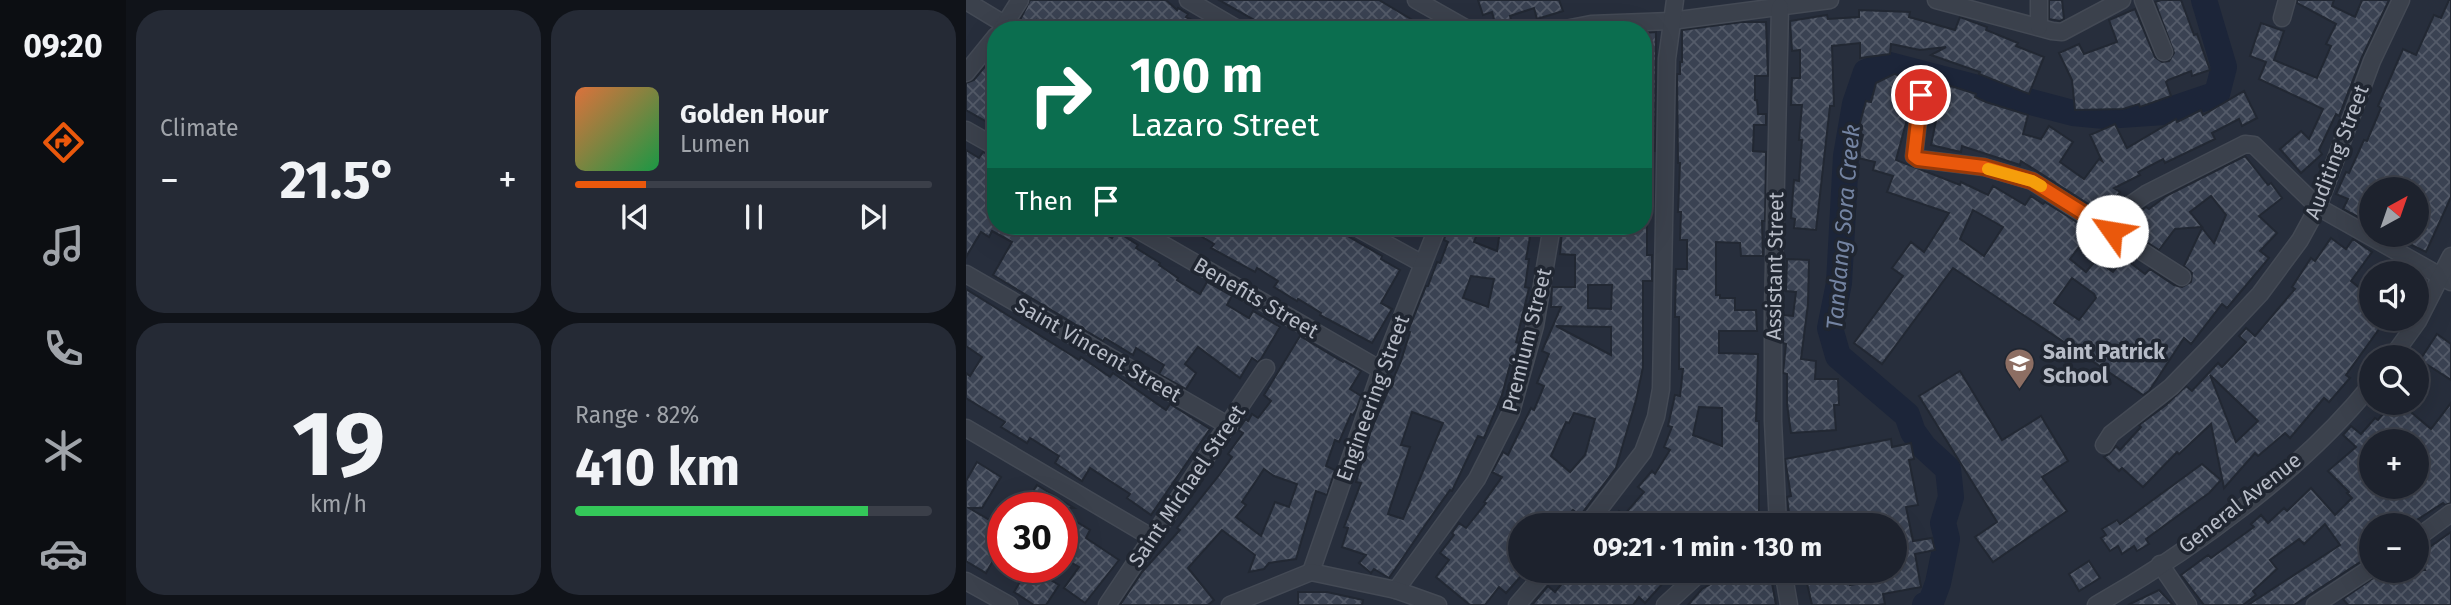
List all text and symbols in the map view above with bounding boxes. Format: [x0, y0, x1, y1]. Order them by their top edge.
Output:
text: 09:20 [23, 27, 103, 65]
text: 100 m [1130, 46, 1263, 105]
icon: right [1015, 49, 1106, 140]
pin [1891, 65, 1951, 125]
icon: arrive [1902, 76, 1940, 114]
street label: Auditing Street [2299, 81, 2375, 223]
text: Golden Hour [680, 99, 828, 130]
text: Lazaro Street [1130, 106, 1319, 144]
text: Climate [160, 114, 239, 142]
icon: directions [39, 118, 88, 167]
water label: Tandang Sora Creek [1820, 123, 1866, 331]
text: Lumen [680, 130, 750, 158]
text: 21.5° [280, 149, 397, 212]
text: − [160, 157, 179, 203]
text: + [498, 157, 517, 203]
north arrow [2359, 177, 2429, 247]
map controls [2359, 177, 2429, 583]
icon: arrive [1087, 182, 1125, 220]
text: Then [1015, 186, 1073, 217]
street label: Assistant Street [1761, 191, 1789, 340]
position arrow [2075, 194, 2149, 268]
icon: previous [616, 198, 654, 236]
icon: pause [735, 198, 773, 236]
icon: next [854, 198, 892, 236]
icon: music [39, 221, 88, 270]
street label: Benefits Street [1189, 252, 1323, 344]
button: sound [2359, 261, 2429, 331]
street label: Premium Street [1497, 265, 1558, 415]
street label: Saint Vincent Street [1010, 292, 1186, 408]
street label: Engineering Street [1331, 311, 1415, 485]
icon: phone [39, 324, 88, 373]
place label: Saint Patrick School [2043, 339, 2165, 389]
button: search [2359, 345, 2429, 415]
school or university icon: Saint Patrick School [2003, 347, 2037, 391]
text: 19 [292, 390, 385, 499]
street label: Saint Michael Street [1123, 399, 1251, 572]
text: Range · 82% [575, 401, 699, 429]
icon: climate [39, 426, 88, 475]
button: + [2359, 429, 2429, 499]
text: 410 km [575, 436, 740, 499]
street label: General Avenue [2174, 447, 2306, 559]
text: km/h [310, 490, 367, 518]
speed limit sign: 30 [987, 492, 1078, 583]
button: − [2359, 513, 2429, 583]
icon: car [39, 529, 88, 578]
text: 09:21 · 1 min · 130 m [1593, 532, 1822, 563]

